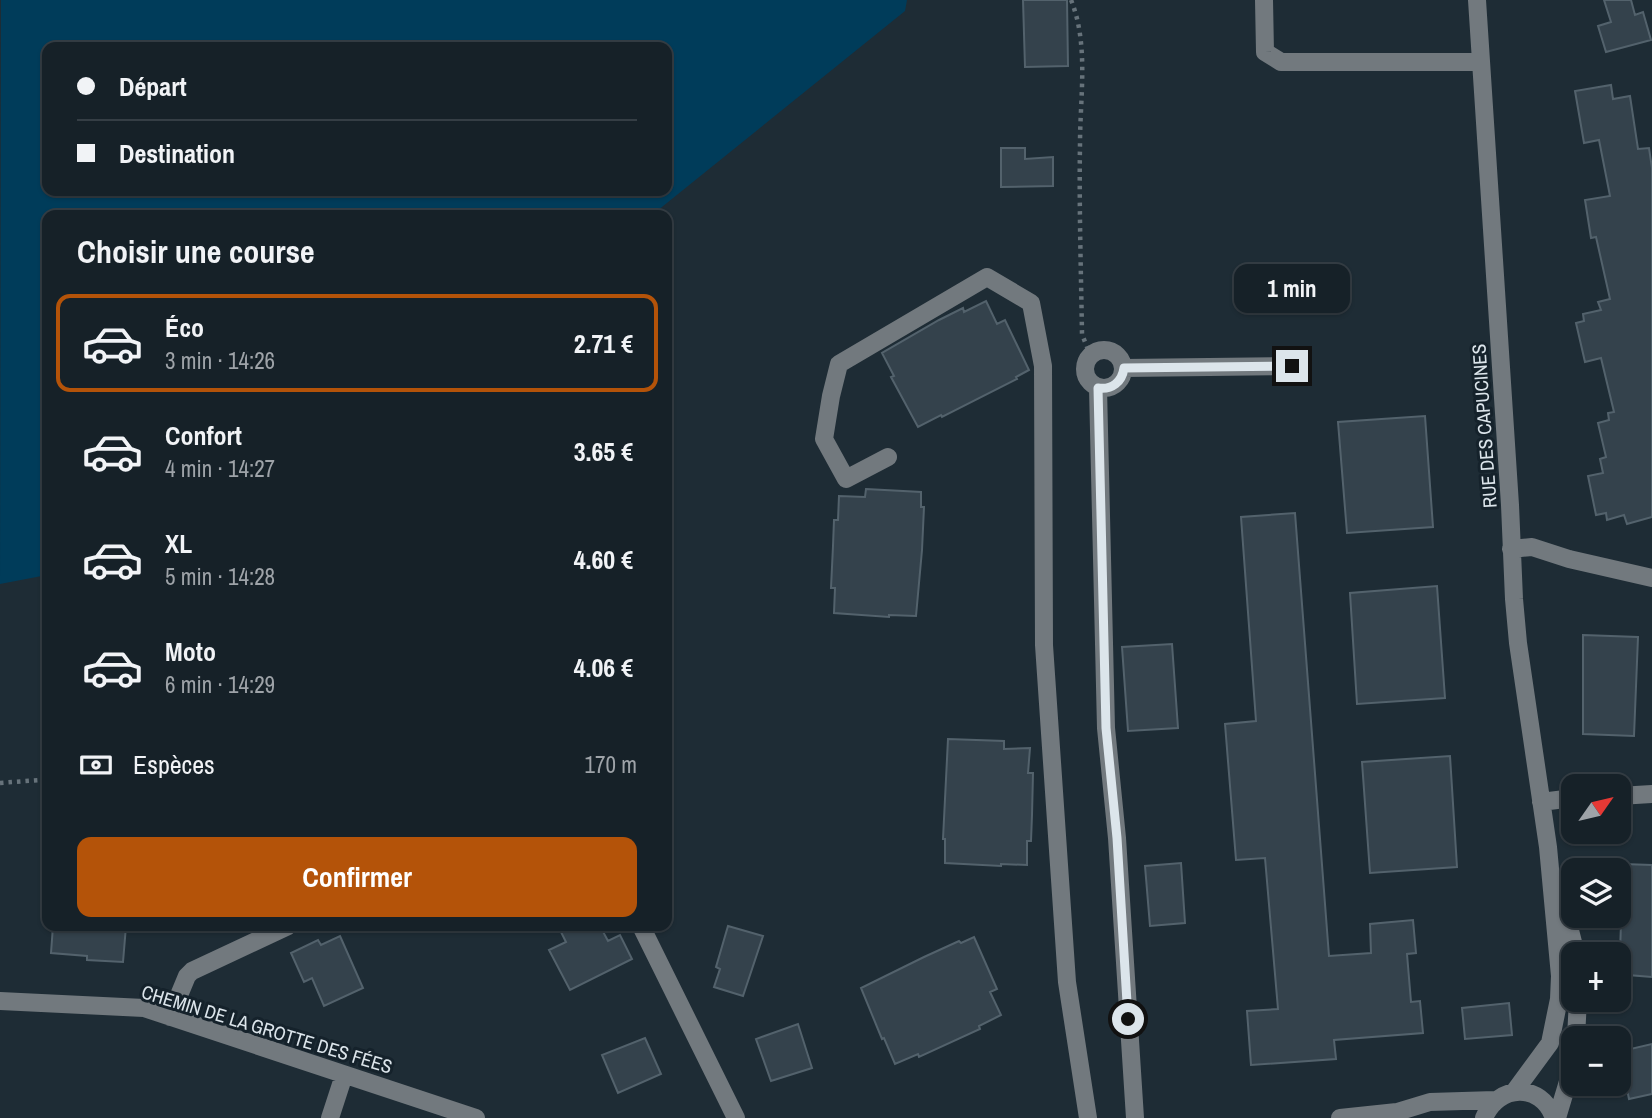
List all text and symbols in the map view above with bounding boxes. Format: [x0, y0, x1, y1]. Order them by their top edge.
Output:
text: Départ [119, 69, 187, 104]
text: Destination [119, 136, 235, 171]
text: Choisir une course [77, 230, 315, 273]
callout: 1 min [1234, 264, 1350, 314]
text: 1 min [1267, 273, 1317, 304]
text: Éco [165, 310, 204, 345]
icon: car [81, 312, 144, 375]
text: 2.71 € [574, 326, 633, 361]
street label: RUE DES CAPUCINES [1465, 343, 1503, 509]
text: 3 min · 14:26 [165, 345, 275, 376]
route end [1276, 350, 1308, 382]
text: Confort [165, 418, 242, 453]
icon: car [81, 420, 144, 483]
text: 3.65 € [574, 434, 633, 469]
text: 4 min · 14:27 [165, 453, 275, 484]
text: XL [165, 526, 192, 561]
icon: car [81, 528, 144, 591]
text: 4.60 € [574, 542, 633, 577]
text: 5 min · 14:28 [165, 561, 275, 592]
text: Moto [165, 634, 216, 669]
icon: car [81, 636, 144, 699]
text: 4.06 € [574, 650, 633, 685]
text: 6 min · 14:29 [165, 669, 275, 700]
icon: cash [77, 746, 115, 784]
text: Espèces [133, 747, 215, 782]
text: 170 m [585, 749, 637, 780]
north arrow [1561, 774, 1631, 844]
map controls [1561, 774, 1631, 1096]
button: Confirmer [77, 837, 637, 917]
button: layers [1561, 858, 1631, 928]
button: + [1561, 942, 1631, 1012]
street label: CHEMIN DE LA GROTTE DES FÉES [139, 978, 395, 1080]
route start [1112, 1003, 1144, 1035]
button: − [1561, 1026, 1631, 1096]

